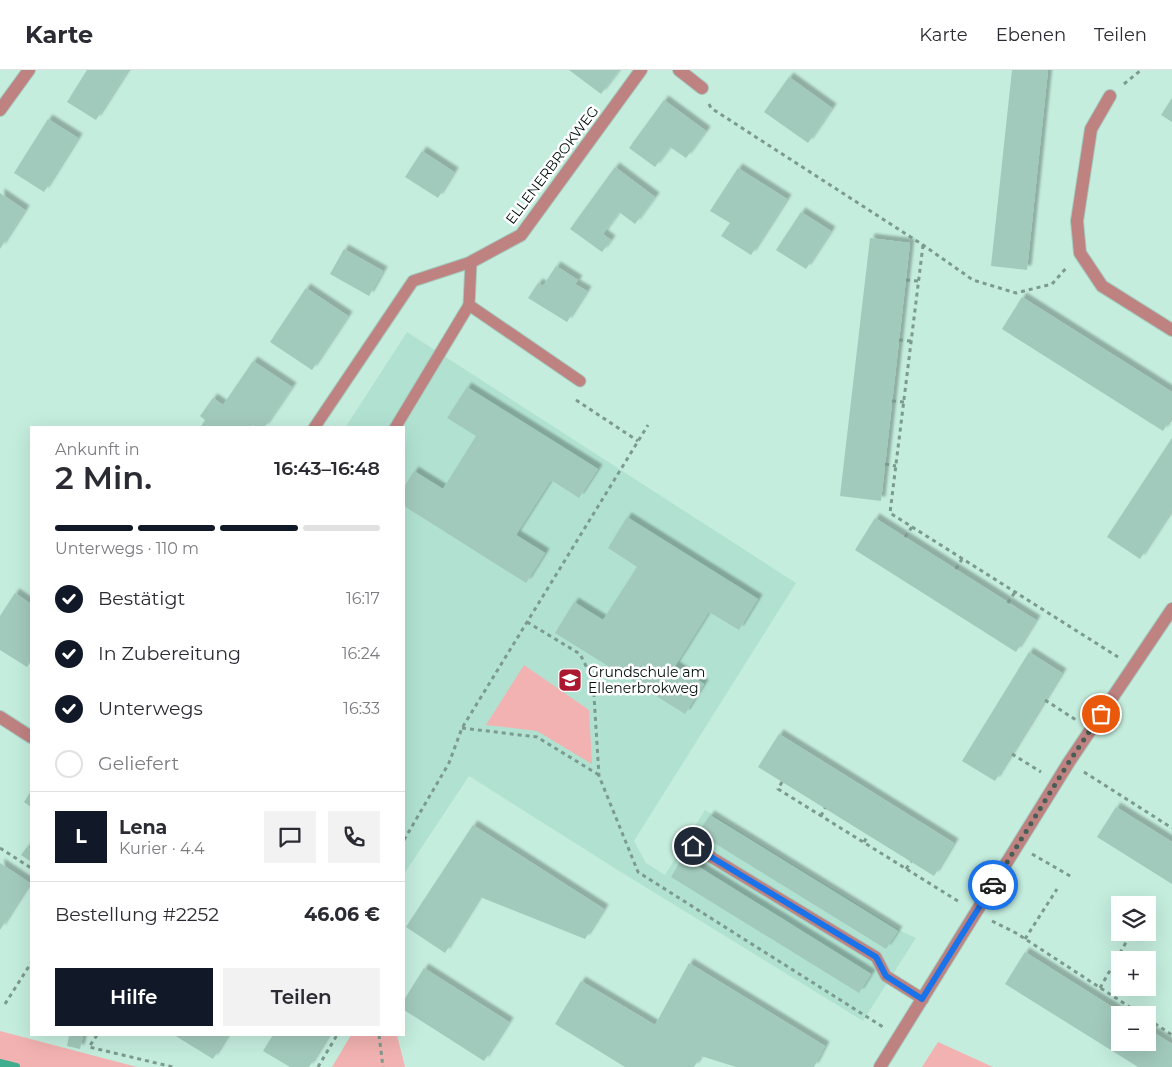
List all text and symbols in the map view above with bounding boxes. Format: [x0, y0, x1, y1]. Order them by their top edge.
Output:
text: Karte [25, 20, 93, 49]
text: Karte [919, 24, 968, 46]
text: Ebenen [996, 24, 1066, 46]
text: Teilen [1094, 24, 1147, 46]
street label: ELLENERBROKWEG [502, 102, 602, 228]
text: Ankunft in [55, 440, 140, 459]
text: 16:43–16:48 [274, 457, 380, 480]
text: 2 Min. [55, 458, 152, 497]
text: Unterwegs · 110 m [55, 539, 199, 558]
icon: check [55, 585, 83, 613]
text: Bestätigt [98, 587, 185, 610]
text: 16:17 [346, 589, 380, 608]
icon: check [55, 640, 83, 668]
text: In Zubereitung [98, 642, 241, 665]
text: 16:24 [342, 644, 380, 663]
place label: Grundschule am Ellenerbrokweg [588, 663, 705, 697]
school or university icon: Grundschule am Ellenerbrokweg [557, 667, 583, 693]
pin [1080, 693, 1122, 735]
icon: check [55, 695, 83, 723]
text: Unterwegs [98, 697, 203, 720]
text: 16:33 [343, 699, 380, 718]
icon: bag [1087, 700, 1115, 728]
text: Geliefert [98, 752, 179, 775]
button: chat [264, 811, 316, 863]
button: phone [328, 811, 380, 863]
text: Lena [119, 816, 167, 839]
text: L [75, 825, 87, 848]
pin [672, 825, 714, 867]
icon: home [679, 832, 707, 860]
text: Kurier · 4.4 [119, 839, 205, 858]
courier [968, 860, 1018, 910]
icon: car [979, 871, 1007, 899]
map controls [1111, 896, 1156, 1051]
button: layers [1111, 896, 1156, 941]
text: Bestellung #2252 [55, 903, 219, 926]
text: 46.06 € [304, 903, 380, 926]
button: + [1111, 951, 1156, 996]
button: Hilfe [55, 968, 213, 1026]
button: Teilen [223, 968, 380, 1026]
button: − [1111, 1006, 1156, 1051]

